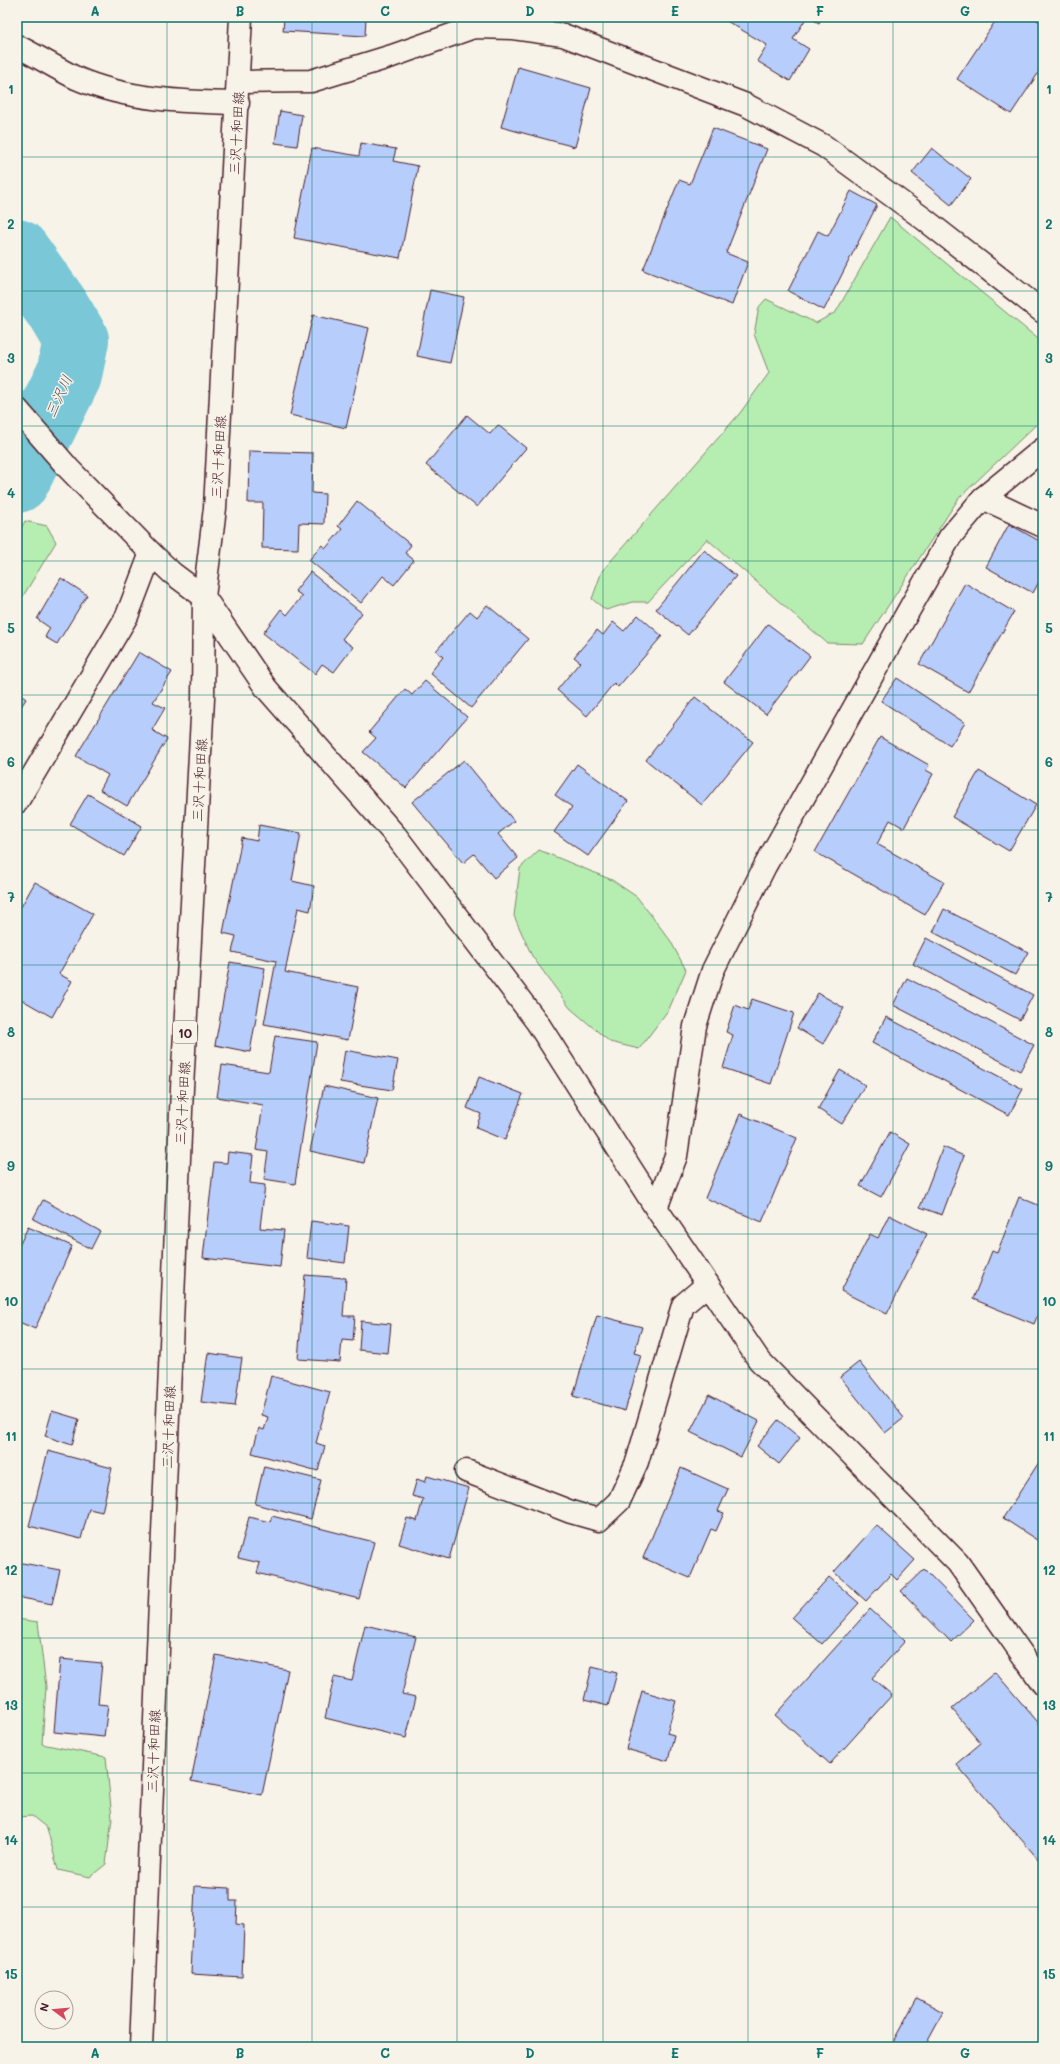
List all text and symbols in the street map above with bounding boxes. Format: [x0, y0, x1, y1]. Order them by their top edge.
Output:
text: A [90, 2, 100, 19]
text: B [236, 2, 245, 19]
text: C [380, 2, 390, 19]
text: D [525, 2, 535, 19]
text: E [671, 2, 679, 19]
text: F [816, 2, 824, 19]
text: G [960, 2, 970, 19]
text: 1 [8, 80, 14, 97]
text: 1 [1046, 80, 1052, 97]
street label: 三沢十和田線 [224, 91, 248, 175]
text: 2 [7, 215, 15, 232]
text: 2 [1045, 215, 1053, 232]
text: 3 [7, 349, 15, 366]
text: 3 [1045, 349, 1053, 366]
water label: 三沢川 [39, 371, 77, 421]
street label: 三沢十和田線 [206, 415, 230, 499]
text: 4 [7, 484, 15, 501]
text: 4 [1045, 484, 1053, 501]
text: 5 [7, 619, 15, 636]
text: 5 [1045, 619, 1053, 636]
street label: 三沢十和田線 [187, 738, 211, 822]
text: 6 [7, 753, 15, 770]
text: 6 [1045, 753, 1053, 770]
text: 7 [7, 888, 15, 905]
text: 7 [1045, 888, 1053, 905]
road number: 10 [173, 1021, 197, 1043]
text: 8 [7, 1023, 15, 1040]
text: 8 [1045, 1023, 1053, 1040]
street label: 三沢十和田線 [170, 1061, 194, 1145]
text: 9 [7, 1157, 15, 1174]
text: 9 [1045, 1157, 1053, 1174]
text: 10 [4, 1292, 18, 1309]
text: 10 [1042, 1292, 1056, 1309]
street label: 三沢十和田線 [157, 1385, 179, 1469]
text: 11 [5, 1427, 17, 1444]
text: 11 [1043, 1427, 1055, 1444]
text: 12 [4, 1561, 18, 1578]
text: 12 [1042, 1561, 1056, 1578]
text: 13 [4, 1696, 18, 1713]
text: 13 [1042, 1696, 1056, 1713]
street label: 三沢十和田線 [142, 1709, 164, 1793]
text: 14 [4, 1831, 18, 1848]
text: 14 [1042, 1831, 1056, 1848]
text: 15 [4, 1965, 18, 1982]
text: 15 [1042, 1965, 1056, 1982]
north arrow [34, 1990, 74, 2030]
text: N [36, 2001, 52, 2013]
text: A [90, 2044, 100, 2061]
text: B [236, 2044, 245, 2061]
text: C [380, 2044, 390, 2061]
text: D [525, 2044, 535, 2061]
text: E [671, 2044, 679, 2061]
text: F [816, 2044, 824, 2061]
text: G [960, 2044, 970, 2061]

